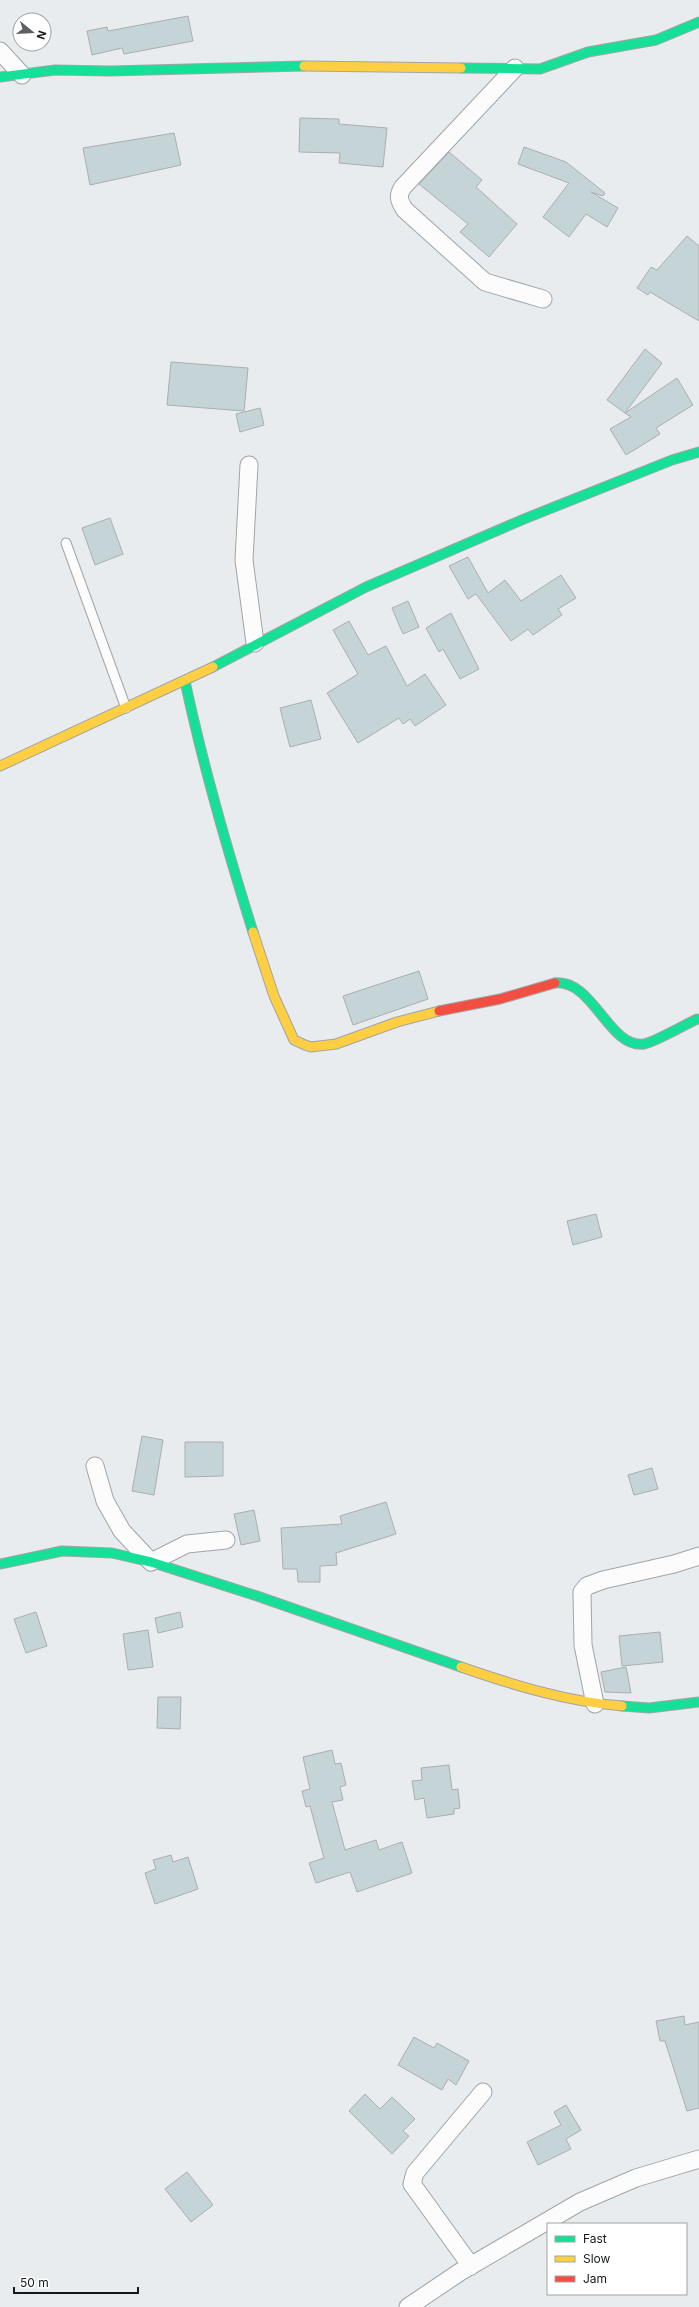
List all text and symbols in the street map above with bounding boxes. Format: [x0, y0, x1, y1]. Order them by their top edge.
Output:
north arrow [12, 12, 52, 52]
text: N [34, 29, 49, 41]
legend [547, 2223, 687, 2295]
text: Fast [583, 2231, 607, 2246]
text: Slow [583, 2251, 611, 2266]
scale bar [14, 2269, 138, 2295]
text: Jam [583, 2271, 607, 2286]
text: 50 m [20, 2275, 49, 2290]

